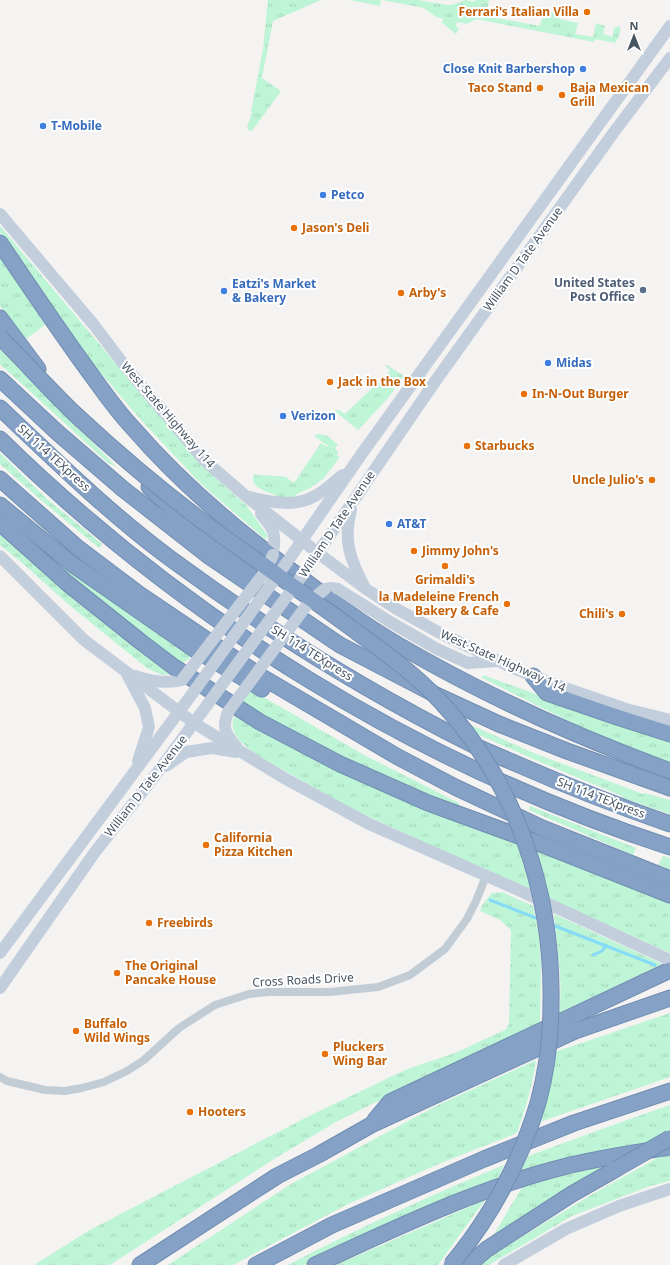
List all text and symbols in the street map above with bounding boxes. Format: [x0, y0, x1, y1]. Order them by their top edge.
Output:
place label: Ferrari's Italian Villa [459, 3, 579, 20]
marker: Ferrari's Italian Villa [582, 7, 592, 17]
north arrow [614, 16, 654, 56]
text: N [630, 18, 638, 33]
place label: Close Knit Barbershop [443, 60, 575, 77]
marker: Close Knit Barbershop [578, 64, 588, 74]
place label: Taco Stand [468, 79, 532, 96]
place label: Baja Mexican Grill [570, 79, 649, 110]
marker: Taco Stand [535, 83, 545, 93]
marker: Baja Mexican Grill [557, 90, 567, 100]
place label: T-Mobile [51, 117, 102, 134]
marker: T-Mobile [38, 121, 48, 131]
place label: Petco [331, 186, 365, 203]
marker: Petco [318, 190, 328, 200]
street label: William D Tate Avenue [479, 203, 566, 314]
place label: Jason's Deli [301, 219, 369, 236]
marker: Jason's Deli [289, 223, 299, 233]
place label: United States Post Office [554, 274, 635, 305]
place label: Eatzi's Market & Bakery [232, 275, 316, 306]
place label: Arby's [409, 284, 446, 301]
marker: United States Post Office [638, 285, 648, 295]
marker: Eatzi's Market & Bakery [219, 286, 229, 296]
marker: Arby's [396, 288, 406, 298]
place label: Midas [556, 354, 592, 371]
street label: West State Highway 114 [117, 358, 219, 471]
marker: Midas [543, 358, 553, 368]
place label: Jack in the Box [337, 373, 426, 390]
marker: Jack in the Box [325, 377, 335, 387]
place label: In-N-Out Burger [532, 385, 629, 402]
marker: In-N-Out Burger [519, 389, 529, 399]
place label: Verizon [291, 407, 336, 424]
marker: Verizon [278, 411, 288, 421]
street label: SH 114 TEXpress [14, 420, 95, 495]
place label: Starbucks [475, 437, 534, 454]
marker: Starbucks [462, 441, 472, 451]
street label: William D Tate Avenue [295, 467, 379, 580]
place label: Uncle Julio's [572, 471, 644, 488]
marker: Uncle Julio's [647, 475, 657, 485]
place label: AT&T [397, 515, 426, 532]
marker: AT&T [384, 519, 394, 529]
place label: Jimmy John's [421, 542, 499, 559]
marker: Jimmy John's [409, 546, 419, 556]
marker: Grimaldi's [440, 561, 450, 571]
place label: Grimaldi's [415, 571, 475, 588]
place label: la Madeleine French Bakery & Cafe [379, 588, 499, 619]
marker: la Madeleine French Bakery & Cafe [502, 599, 512, 609]
place label: Chili's [579, 605, 614, 622]
marker: Chili's [617, 609, 627, 619]
street label: SH 114 TEXpress [268, 621, 356, 685]
street label: West State Highway 114 [438, 625, 569, 696]
street label: William D Tate Avenue [100, 731, 191, 840]
street label: SH 114 TEXpress [555, 773, 648, 822]
place label: California Pizza Kitchen [214, 829, 293, 860]
marker: California Pizza Kitchen [201, 840, 211, 850]
place label: Freebirds [157, 914, 213, 931]
marker: Freebirds [144, 918, 154, 928]
place label: The Original Pancake House [125, 957, 216, 988]
marker: The Original Pancake House [112, 968, 122, 978]
street label: Cross Roads Drive [252, 968, 354, 991]
place label: Buffalo Wild Wings [84, 1015, 150, 1046]
marker: Buffalo Wild Wings [71, 1026, 81, 1036]
place label: Pluckers Wing Bar [333, 1038, 388, 1069]
marker: Pluckers Wing Bar [320, 1049, 330, 1059]
place label: Hooters [198, 1103, 246, 1120]
marker: Hooters [185, 1107, 195, 1117]

